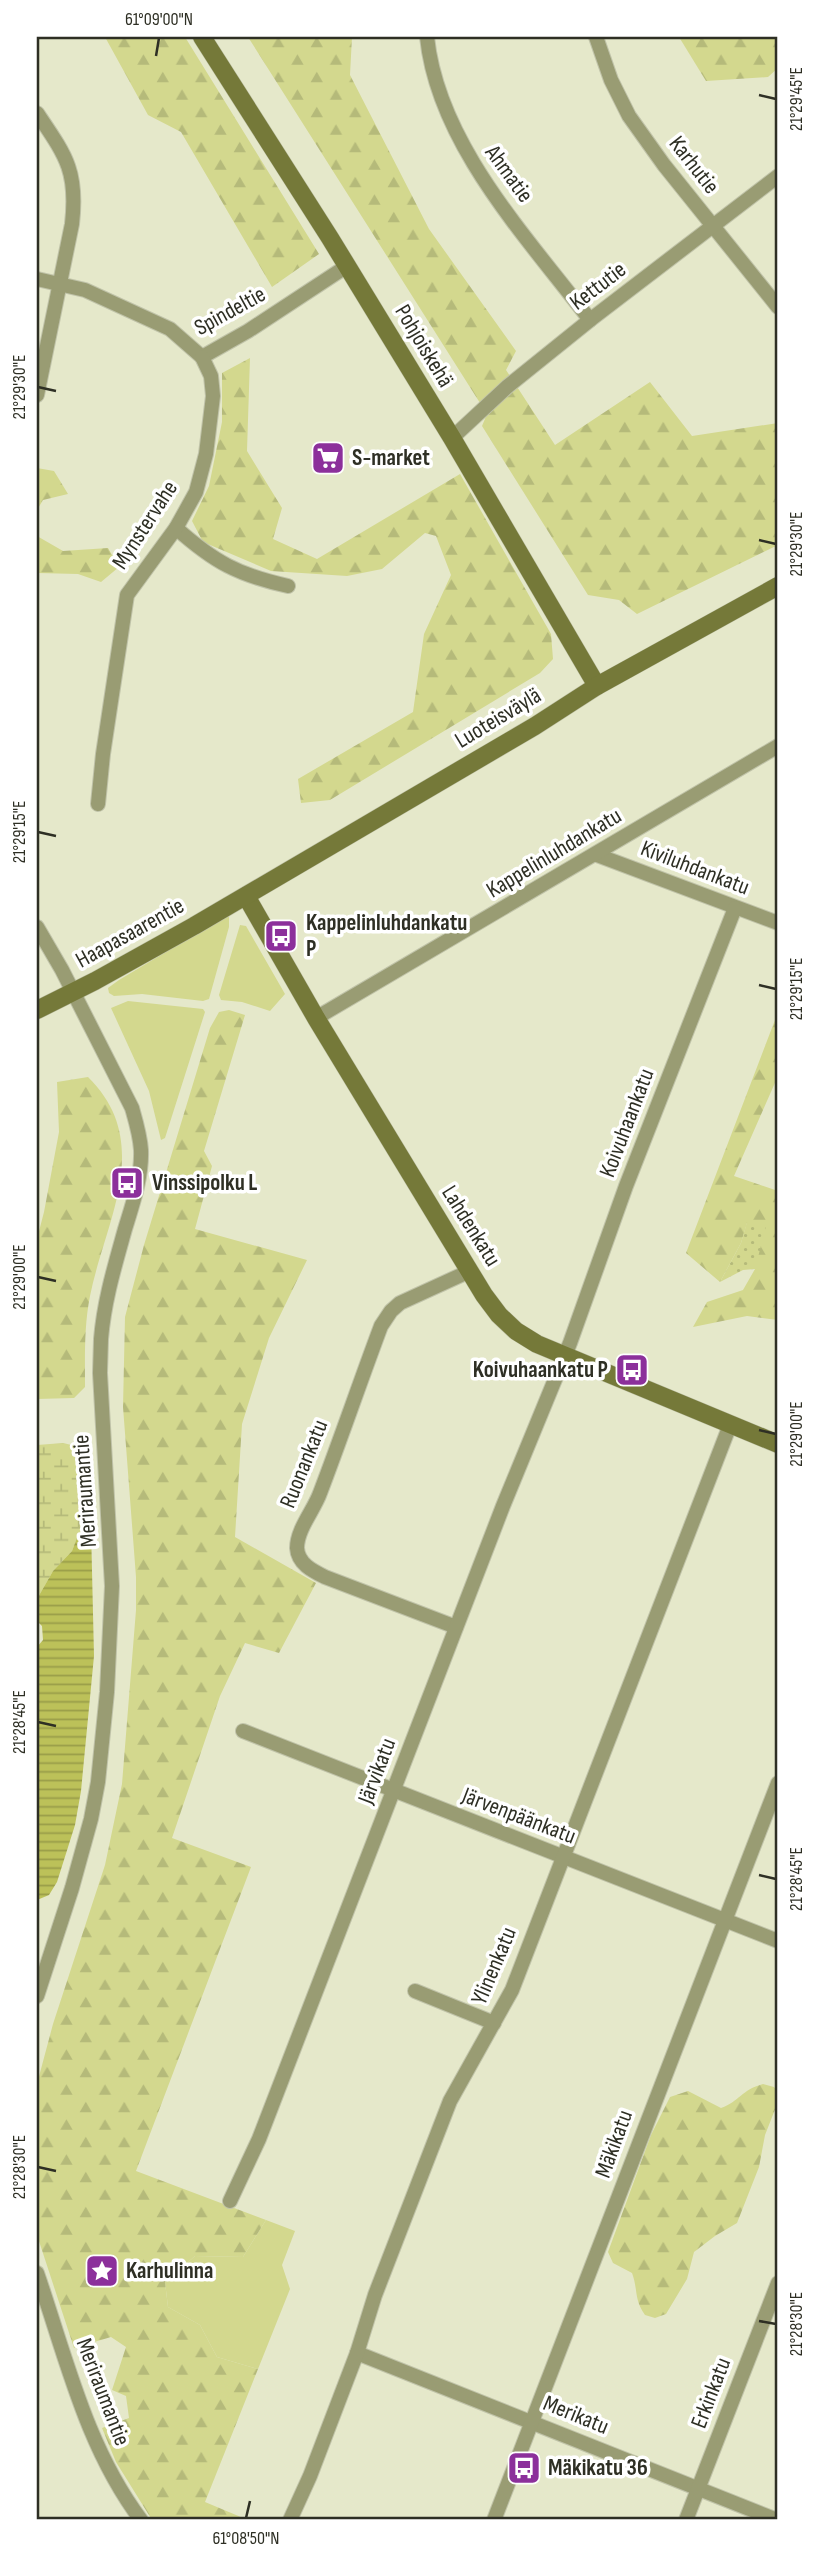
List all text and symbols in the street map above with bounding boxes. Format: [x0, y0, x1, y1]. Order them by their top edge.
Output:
text: 61°09'00"N [125, 9, 193, 30]
text: 21°29'45"E [786, 67, 807, 131]
street label: Karhutie [663, 130, 725, 200]
street label: Ahmatie [478, 139, 539, 208]
street label: Kettutie [564, 256, 632, 316]
street label: Spindeltie [189, 280, 271, 342]
street label: Pohjoiskehä [388, 300, 460, 392]
text: 21°29'30"E [9, 355, 30, 419]
supermarket icon: S-market [309, 439, 347, 477]
place label: S-market [352, 444, 430, 472]
street label: Mynstervahe [106, 475, 184, 575]
text: 21°29'30"E [786, 512, 807, 576]
street label: Luoteisväylä [450, 681, 546, 755]
text: 21°29'15"E [9, 801, 30, 863]
street label: Kappelinluhdankatu [481, 802, 627, 904]
street label: Kiviluhdankatu [637, 834, 753, 902]
street label: Haapasaarentie [71, 892, 189, 974]
place label: Kappelinluhdankatu P [306, 909, 467, 963]
bus stop icon: Kappelinluhdankatu P [262, 917, 300, 955]
text: 21°29'15"E [786, 958, 807, 1020]
street label: Koivuhaankatu [594, 1065, 660, 1181]
bus stop icon: Vinssipolku L [108, 1164, 146, 1202]
place label: Vinssipolku L [152, 1169, 257, 1197]
street label: Lahdenkatu [435, 1180, 507, 1272]
text: 21°29'00"E [9, 1244, 30, 1310]
bus stop icon: Koivuhaankatu P [613, 1351, 651, 1389]
place label: Koivuhaankatu P [473, 1356, 608, 1384]
text: 21°29'00"E [786, 1401, 807, 1467]
street label: Ruonankatu [274, 1416, 334, 1512]
street label: Meriraumantie [67, 1434, 103, 1548]
text: 21°28'45"E [9, 1690, 30, 1754]
street label: Järvikatu [351, 1734, 402, 1809]
street label: Järvenpäänkatu [457, 1781, 580, 1850]
text: 21°28'45"E [786, 1847, 807, 1911]
street label: Ylinenkatu [465, 1923, 523, 2009]
street label: Mäkikatu [589, 2106, 639, 2182]
text: 21°28'30"E [9, 2135, 30, 2199]
place icon: Karhulinna [83, 2252, 121, 2290]
place label: Karhulinna [126, 2257, 213, 2285]
text: 21°28'30"E [786, 2292, 807, 2356]
street label: Meriraumantie [70, 2334, 136, 2450]
street label: Erkinkatu [685, 2354, 737, 2432]
street label: Merikatu [539, 2389, 613, 2441]
bus stop icon: Mäkikatu 36 [505, 2449, 543, 2487]
place label: Mäkikatu 36 [548, 2454, 648, 2482]
text: 61°08'50"N [212, 2528, 280, 2549]

